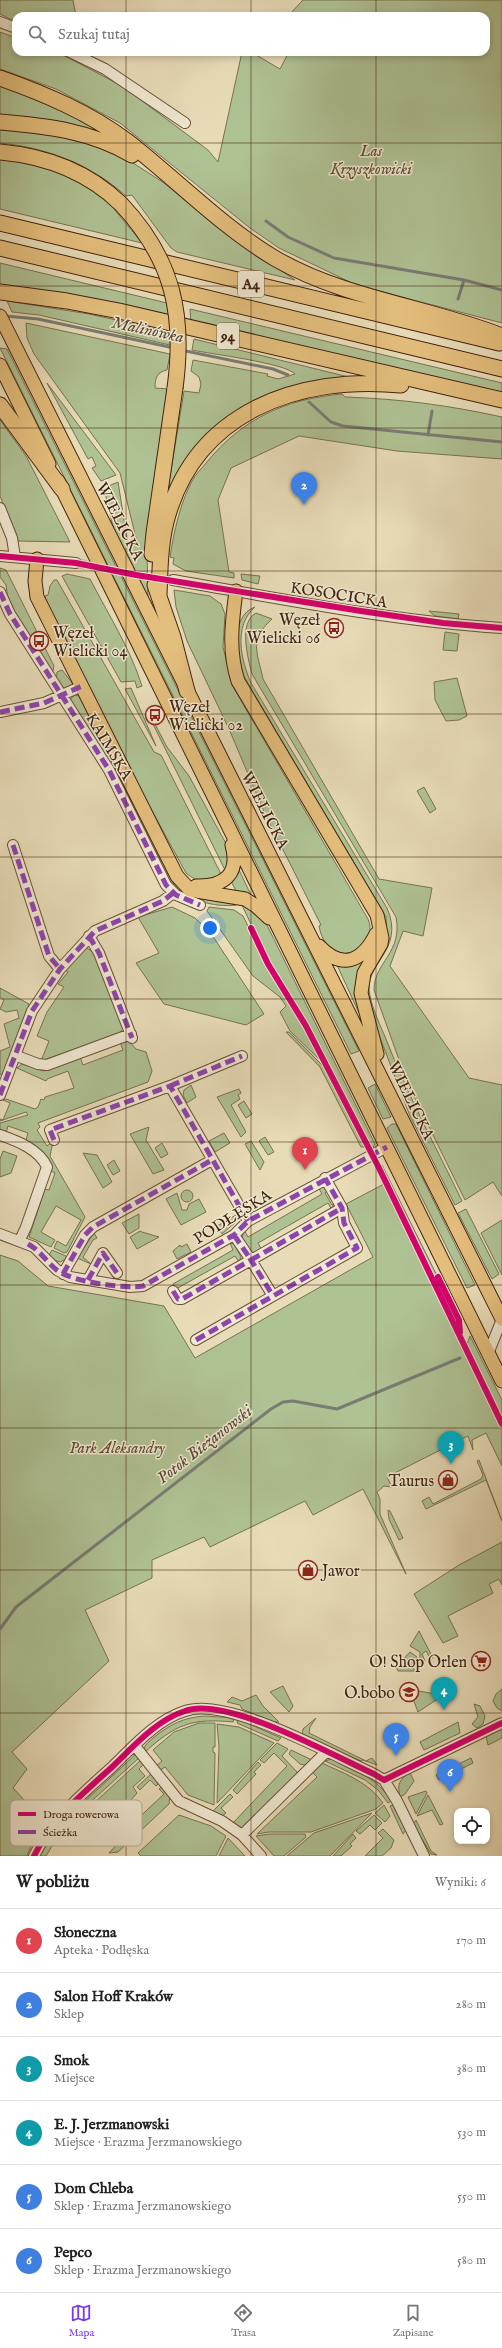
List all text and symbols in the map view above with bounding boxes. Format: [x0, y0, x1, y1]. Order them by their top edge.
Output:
search box [12, 12, 490, 56]
icon: search [26, 23, 48, 45]
text: Szukaj tutaj [58, 25, 130, 44]
park label: Las Krzyszkowicki [329, 142, 413, 180]
road number: A4 [238, 271, 264, 297]
water label: Malinówka [110, 313, 186, 348]
road number: 94 [217, 323, 239, 349]
pin: 2 [291, 472, 317, 505]
street label: WIELICKA [91, 479, 148, 565]
street label: KOSOCICKA [289, 578, 390, 614]
place label: Węzeł Wielicki 06 [247, 611, 321, 649]
bus stop icon: Węzeł Wielicki 06 [323, 617, 345, 639]
place label: Węzeł Wielicki 04 [53, 624, 127, 662]
bus stop icon: Węzeł Wielicki 04 [28, 630, 50, 652]
place label: Węzeł Wielicki 02 [169, 698, 243, 736]
bus stop icon: Węzeł Wielicki 02 [144, 704, 166, 726]
street label: KAIMSKA [80, 710, 137, 785]
street label: WIELICKA [236, 768, 293, 854]
your location [200, 918, 220, 938]
street label: WIELICKA [383, 1058, 438, 1145]
pin: 1 [292, 1137, 318, 1170]
street label: PODŁĘSKA [190, 1185, 277, 1250]
water label: Potok Bieżanowski [153, 1401, 258, 1489]
pin: 3 [438, 1431, 464, 1464]
park label: Park Aleksandry [69, 1439, 166, 1459]
shop icon: Taurus [437, 1469, 459, 1491]
place label: Taurus [389, 1472, 434, 1492]
shop icon: Jawor [297, 1559, 319, 1581]
place label: Jawor [320, 1562, 360, 1582]
supermarket icon: O! Shop Orlen [470, 1650, 492, 1672]
place label: O! Shop Orlen [369, 1653, 467, 1673]
pin: 4 [431, 1677, 457, 1710]
school or university icon: O.bobo [398, 1681, 420, 1703]
place label: O.bobo [344, 1684, 395, 1704]
pin: 5 [383, 1723, 409, 1756]
pin: 6 [437, 1759, 463, 1792]
legend [10, 1800, 142, 1846]
text: Droga rowerowa [43, 1808, 119, 1822]
map controls [454, 1808, 490, 1844]
button: locate [454, 1808, 490, 1844]
text: Ścieżka [43, 1826, 77, 1840]
text: W pobliżu [16, 1872, 89, 1893]
text: Wyniki: 6 [435, 1874, 486, 1891]
text: Słoneczna [54, 1923, 116, 1942]
text: 1 [27, 1932, 31, 1949]
text: 170 m [456, 1932, 486, 1949]
text: Apteka · Podłęska [54, 1942, 149, 1959]
text: Salon Hoff Kraków [54, 1987, 173, 2006]
text: 2 [26, 1996, 32, 2013]
text: 280 m [456, 1996, 486, 2013]
text: Sklep [54, 2006, 84, 2023]
text: Smok [54, 2051, 89, 2070]
text: 3 [27, 2060, 31, 2077]
text: 380 m [457, 2060, 486, 2077]
text: Miejsce [54, 2070, 95, 2087]
text: E. J. Jerzmanowski [54, 2115, 169, 2134]
text: 4 [26, 2124, 32, 2141]
text: 530 m [457, 2124, 486, 2141]
text: Miejsce · Erazma Jerzmanowskiego [54, 2134, 242, 2151]
text: Dom Chleba [54, 2179, 133, 2198]
text: 5 [27, 2188, 31, 2205]
text: 550 m [457, 2188, 486, 2205]
text: Sklep · Erazma Jerzmanowskiego [54, 2198, 231, 2215]
text: Pepco [54, 2243, 92, 2262]
text: 6 [26, 2252, 32, 2269]
text: 580 m [457, 2252, 486, 2269]
text: Sklep · Erazma Jerzmanowskiego [54, 2262, 231, 2279]
tab: Mapa [68, 2302, 94, 2340]
tab: Trasa [231, 2302, 256, 2340]
tab: Zapisane [393, 2302, 434, 2340]

